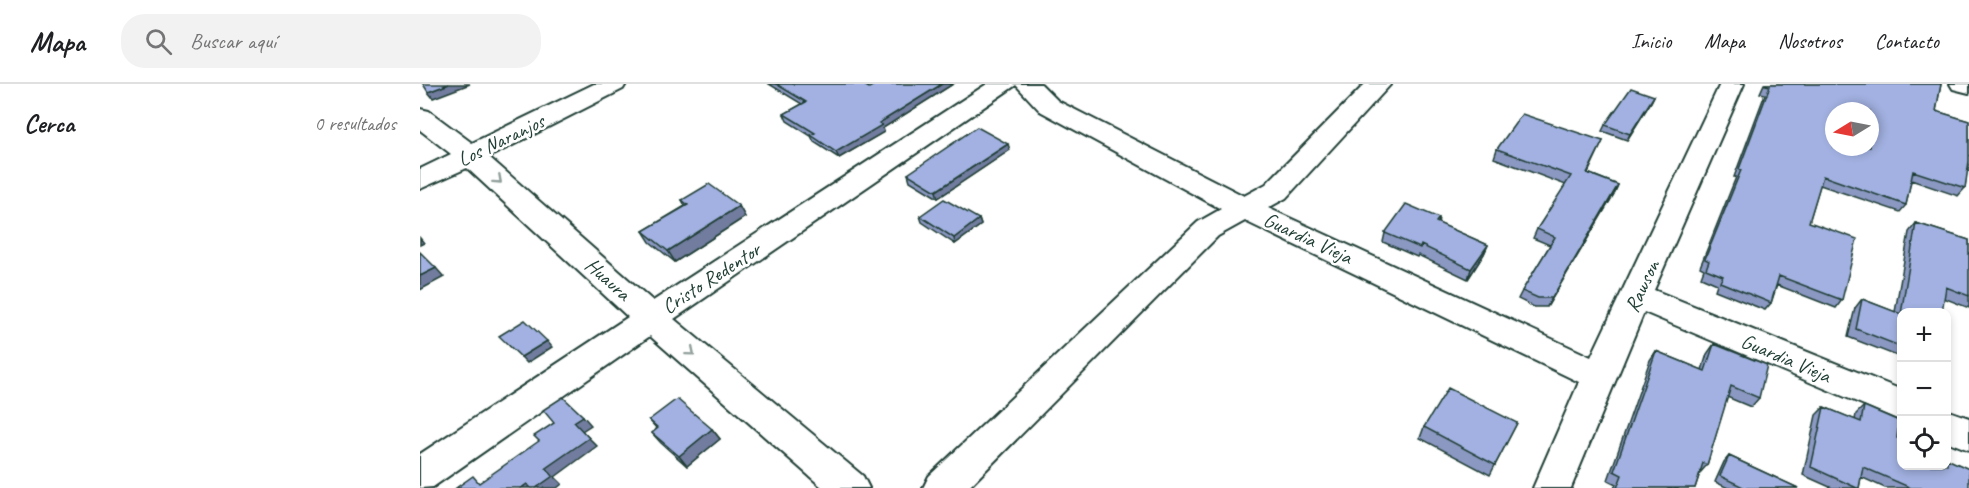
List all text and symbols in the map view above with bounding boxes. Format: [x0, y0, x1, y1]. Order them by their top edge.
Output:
search box [121, 14, 541, 68]
text: Mapa [30, 24, 85, 59]
icon: search [142, 25, 175, 58]
text: Buscar aquí [190, 27, 276, 55]
text: Inicio [1631, 28, 1671, 54]
text: Mapa [1704, 28, 1745, 54]
text: Nosotros [1778, 28, 1842, 54]
text: Contacto [1875, 28, 1939, 54]
north arrow [1825, 102, 1879, 156]
text: Cerca [24, 107, 74, 140]
street label: Los Naranjos [453, 107, 550, 172]
text: 0 resultados [314, 111, 396, 136]
one-way arrow [491, 173, 502, 184]
street label: Guardia Vieja [1259, 206, 1358, 271]
street label: Cristo Redentor [657, 235, 767, 320]
street label: Huaura [580, 252, 638, 307]
street label: Rawson [1619, 254, 1666, 316]
map controls [1897, 308, 1951, 470]
button: + [1897, 308, 1951, 362]
street label: Guardia Vieja [1737, 327, 1836, 389]
one-way arrow [684, 345, 695, 356]
button: − [1897, 362, 1951, 416]
button: locate [1897, 416, 1951, 470]

